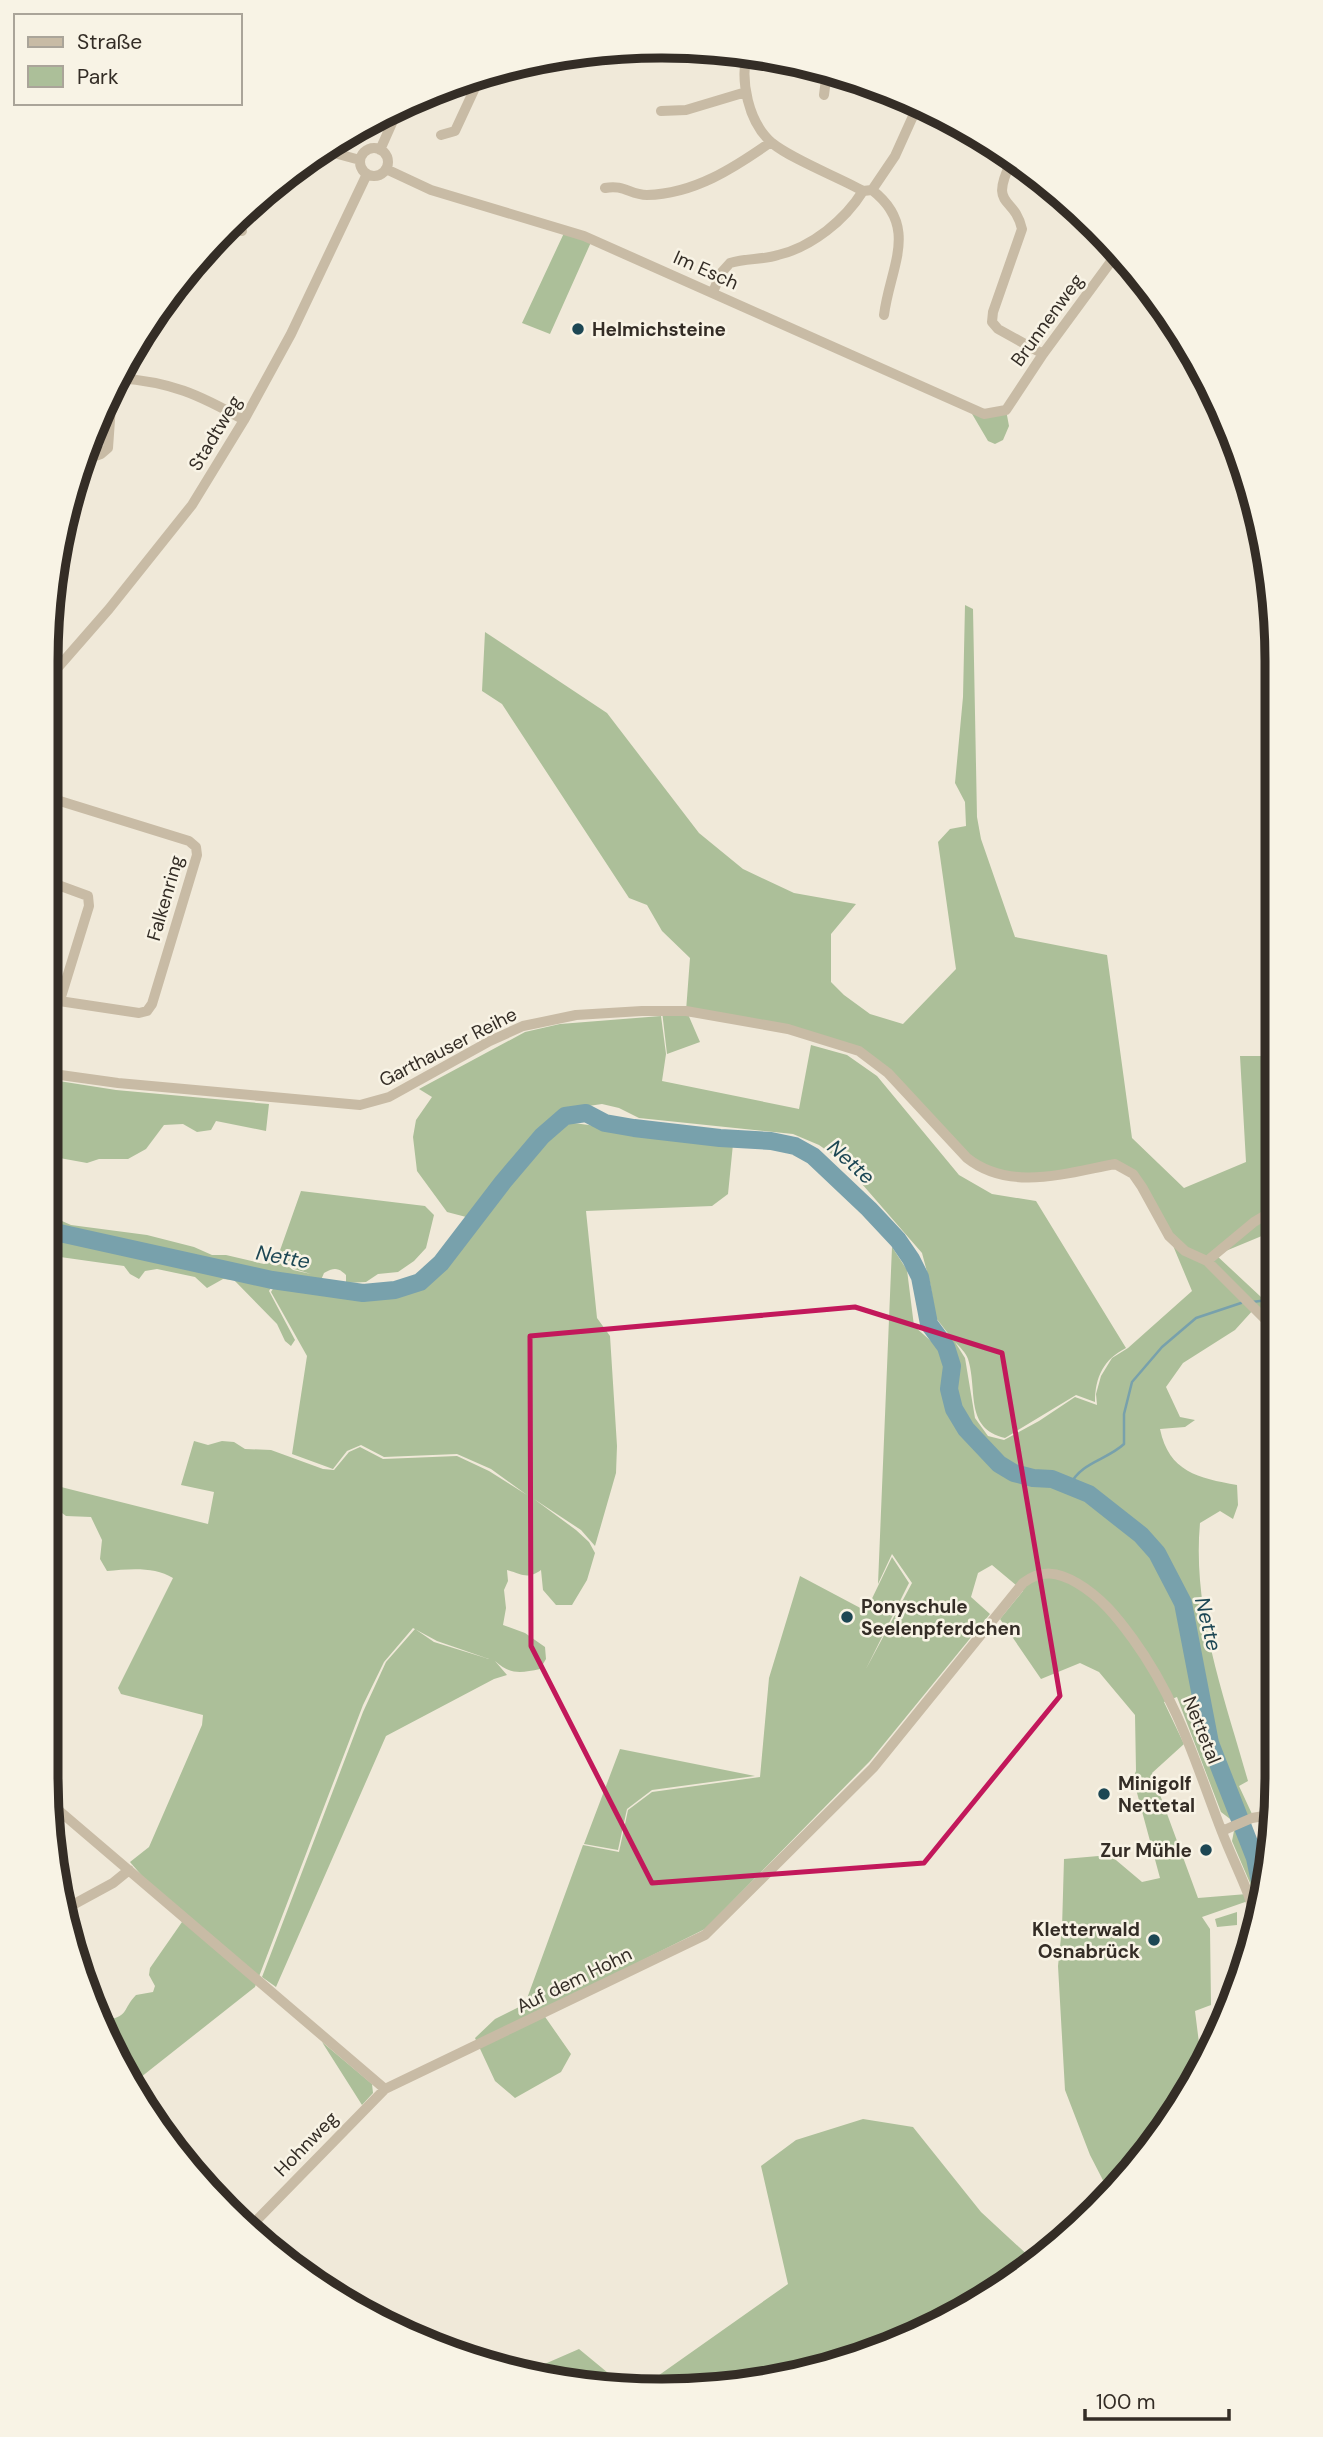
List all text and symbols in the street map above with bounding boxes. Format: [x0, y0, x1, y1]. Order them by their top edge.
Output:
legend [14, 14, 242, 105]
text: Straße [77, 28, 142, 56]
text: Park [77, 63, 119, 91]
street label: Im Esch [670, 245, 742, 295]
street label: Brunnenweg [1005, 269, 1089, 371]
place label: Helmichsteine [592, 317, 726, 342]
marker: Helmichsteine [570, 321, 586, 337]
street label: Stadtweg [183, 390, 247, 475]
street label: Falkenring [141, 852, 189, 944]
street label: Garthauser Reihe [375, 1001, 521, 1093]
water label: Nette [821, 1133, 881, 1191]
water label: Nette [254, 1238, 312, 1276]
place label: Ponyschule Seelenpferdchen [861, 1594, 1021, 1641]
water label: Nette [1188, 1594, 1228, 1654]
marker: Ponyschule Seelenpferdchen [839, 1609, 855, 1625]
street label: Nettetal [1177, 1693, 1227, 1767]
place label: Minigolf Nettetal [1118, 1771, 1195, 1818]
marker: Minigolf Nettetal [1096, 1786, 1112, 1802]
place label: Zur Mühle [1100, 1838, 1192, 1863]
marker: Zur Mühle [1198, 1842, 1214, 1858]
place label: Kletterwald Osnabrück [1032, 1917, 1140, 1964]
marker: Kletterwald Osnabrück [1146, 1932, 1162, 1948]
street label: Auf dem Hohn [512, 1941, 636, 2019]
street label: Hohnweg [269, 2106, 344, 2182]
scale bar [1085, 2378, 1228, 2422]
text: 100 m [1096, 2388, 1156, 2416]

